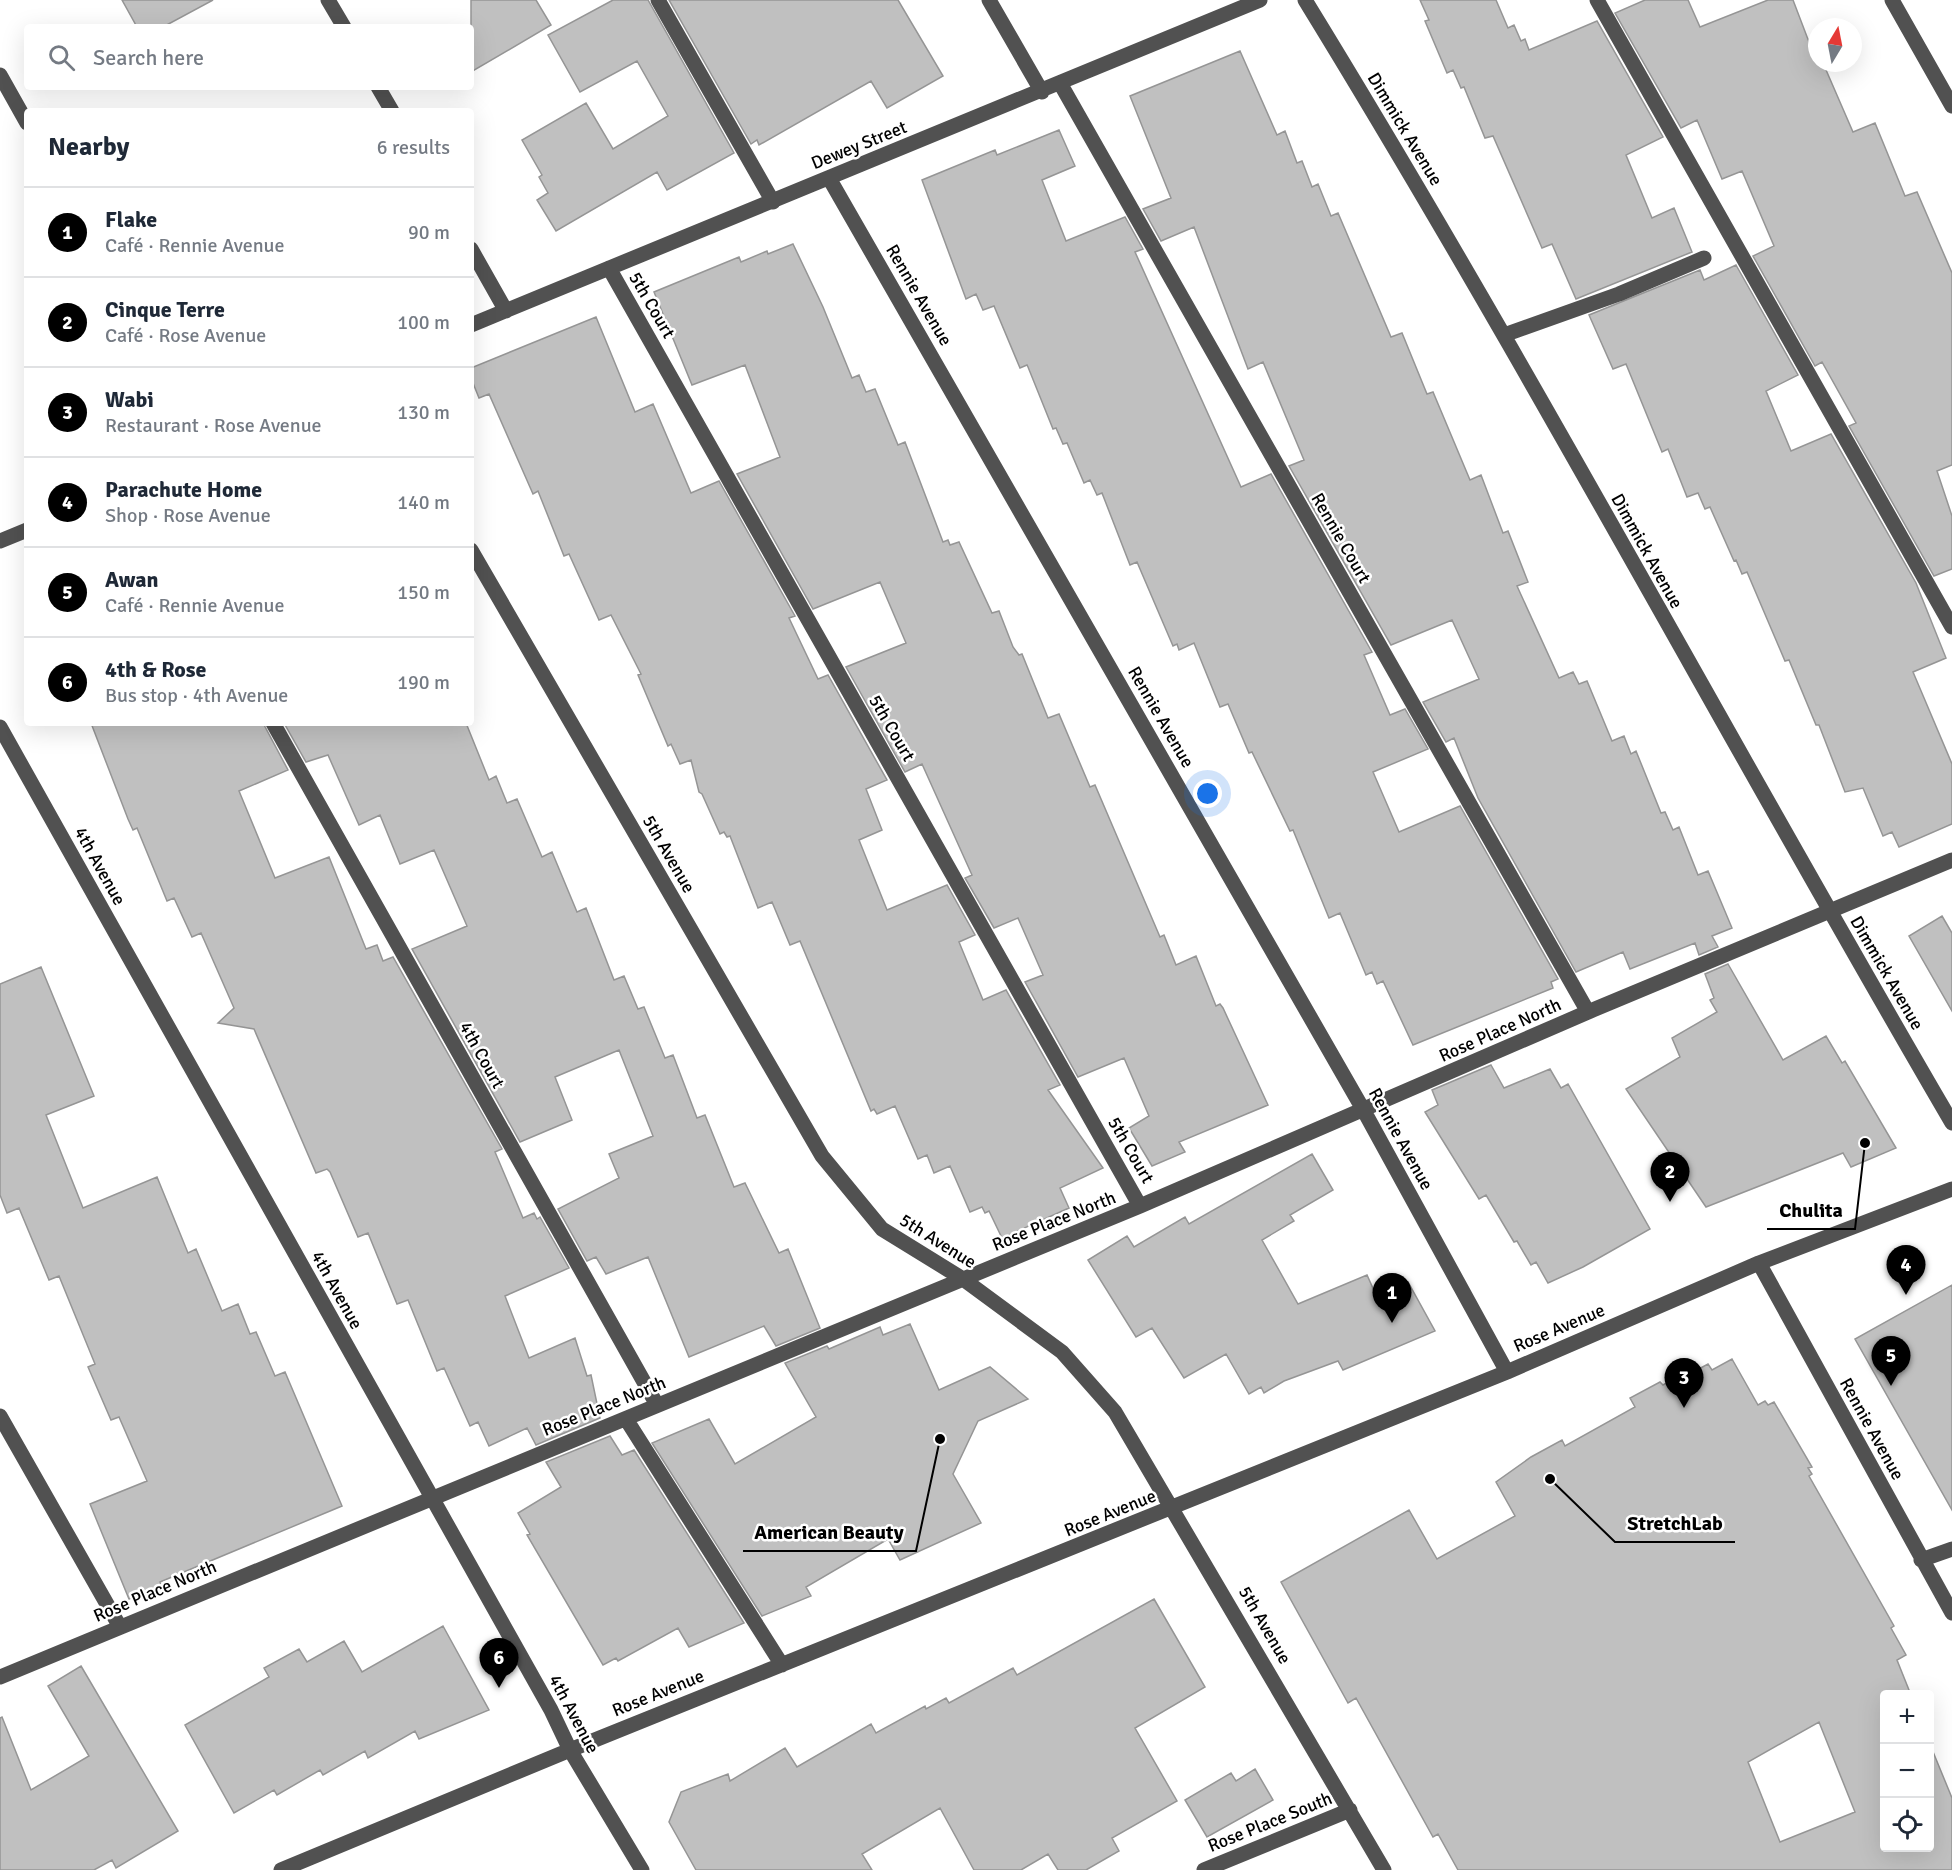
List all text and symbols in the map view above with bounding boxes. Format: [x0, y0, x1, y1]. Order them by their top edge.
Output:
north arrow [1808, 18, 1862, 72]
search box [24, 24, 474, 90]
icon: search [45, 41, 78, 74]
text: Search here [93, 44, 204, 71]
street label: Dimmick Avenue [1363, 69, 1447, 189]
street label: Dewey Street [808, 116, 910, 174]
text: Nearby [48, 131, 129, 163]
text: 6 results [377, 135, 450, 160]
text: Flake [105, 206, 157, 233]
text: 1 [62, 220, 73, 245]
text: 90 m [408, 220, 450, 245]
text: Café · Rennie Avenue [105, 233, 284, 258]
street label: Rennie Avenue [881, 240, 957, 350]
street label: 5th Court [624, 268, 680, 342]
text: Cinque Terre [105, 296, 225, 323]
text: 2 [62, 310, 73, 335]
text: 100 m [397, 310, 450, 335]
text: Café · Rose Avenue [105, 323, 266, 348]
text: Wabi [105, 386, 154, 413]
text: 3 [62, 400, 73, 425]
text: 130 m [397, 400, 450, 425]
text: Restaurant · Rose Avenue [105, 413, 322, 438]
text: Parachute Home [105, 476, 262, 503]
street label: Rennie Court [1306, 489, 1376, 587]
text: 4 [62, 490, 73, 515]
text: 140 m [397, 490, 450, 515]
street label: Dimmick Avenue [1606, 490, 1688, 612]
text: Shop · Rose Avenue [105, 503, 271, 528]
text: Awan [105, 566, 159, 593]
text: 5 [62, 580, 73, 605]
text: 150 m [397, 580, 450, 605]
text: Café · Rennie Avenue [105, 593, 284, 618]
text: 4th & Rose [105, 656, 207, 683]
street label: Rennie Avenue [1123, 662, 1199, 772]
text: 6 [62, 670, 73, 695]
text: 190 m [397, 670, 450, 695]
text: Bus stop · 4th Avenue [105, 683, 288, 708]
street label: 5th Court [864, 691, 920, 765]
your location [1193, 779, 1222, 808]
street label: 5th Avenue [638, 811, 700, 897]
street label: 4th Avenue [70, 823, 130, 909]
street label: Dimmick Avenue [1845, 912, 1929, 1034]
street label: Rose Place North [1436, 993, 1564, 1067]
street label: 4th Court [455, 1018, 509, 1092]
street label: Rennie Avenue [1364, 1084, 1438, 1194]
street label: 5th Court [1103, 1113, 1159, 1187]
pin: 2 [1650, 1152, 1690, 1202]
street label: Rose Place North [989, 1186, 1119, 1256]
callout: Chulita [1767, 1191, 1855, 1229]
text: Chulita [1779, 1198, 1843, 1223]
street label: 5th Avenue [896, 1209, 980, 1273]
pin: 4 [1886, 1246, 1926, 1295]
street label: 4th Avenue [307, 1247, 367, 1333]
pin: 1 [1372, 1274, 1412, 1323]
street label: Rose Avenue [1510, 1299, 1608, 1357]
pin: 5 [1872, 1336, 1910, 1386]
pin: 3 [1664, 1358, 1704, 1408]
street label: Rose Place North [539, 1371, 669, 1441]
street label: Rennie Avenue [1835, 1374, 1909, 1484]
street label: Rose Avenue [1061, 1485, 1159, 1541]
callout: StretchLab [1615, 1504, 1735, 1542]
text: StretchLab [1627, 1511, 1723, 1536]
callout: American Beauty [743, 1513, 916, 1551]
text: American Beauty [754, 1520, 904, 1545]
street label: Rose Place North [90, 1555, 220, 1627]
street label: 5th Avenue [1234, 1582, 1296, 1668]
pin: 6 [480, 1638, 518, 1688]
street label: Rose Avenue [609, 1665, 707, 1721]
street label: 4th Avenue [544, 1671, 604, 1757]
map controls [1880, 1690, 1934, 1852]
button: + [1880, 1690, 1934, 1744]
button: − [1880, 1744, 1934, 1798]
street label: Rose Place South [1205, 1787, 1335, 1857]
button: locate [1880, 1798, 1934, 1852]

